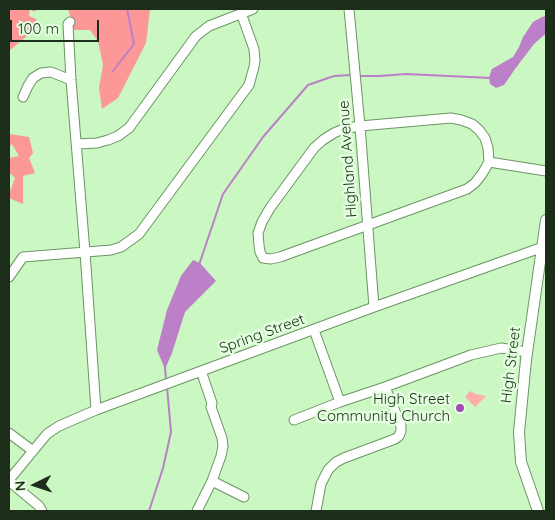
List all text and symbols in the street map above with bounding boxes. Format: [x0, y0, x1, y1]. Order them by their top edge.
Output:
scale bar [12, 10, 101, 42]
text: 100 m [18, 19, 59, 38]
street label: Highland Avenue [335, 100, 361, 218]
street label: Spring Street [217, 310, 307, 358]
street label: High Street [497, 326, 525, 404]
place label: High Street Community Church [317, 390, 450, 425]
marker: High Street Community Church [454, 402, 466, 414]
north arrow [10, 460, 60, 510]
text: N [11, 480, 29, 492]

